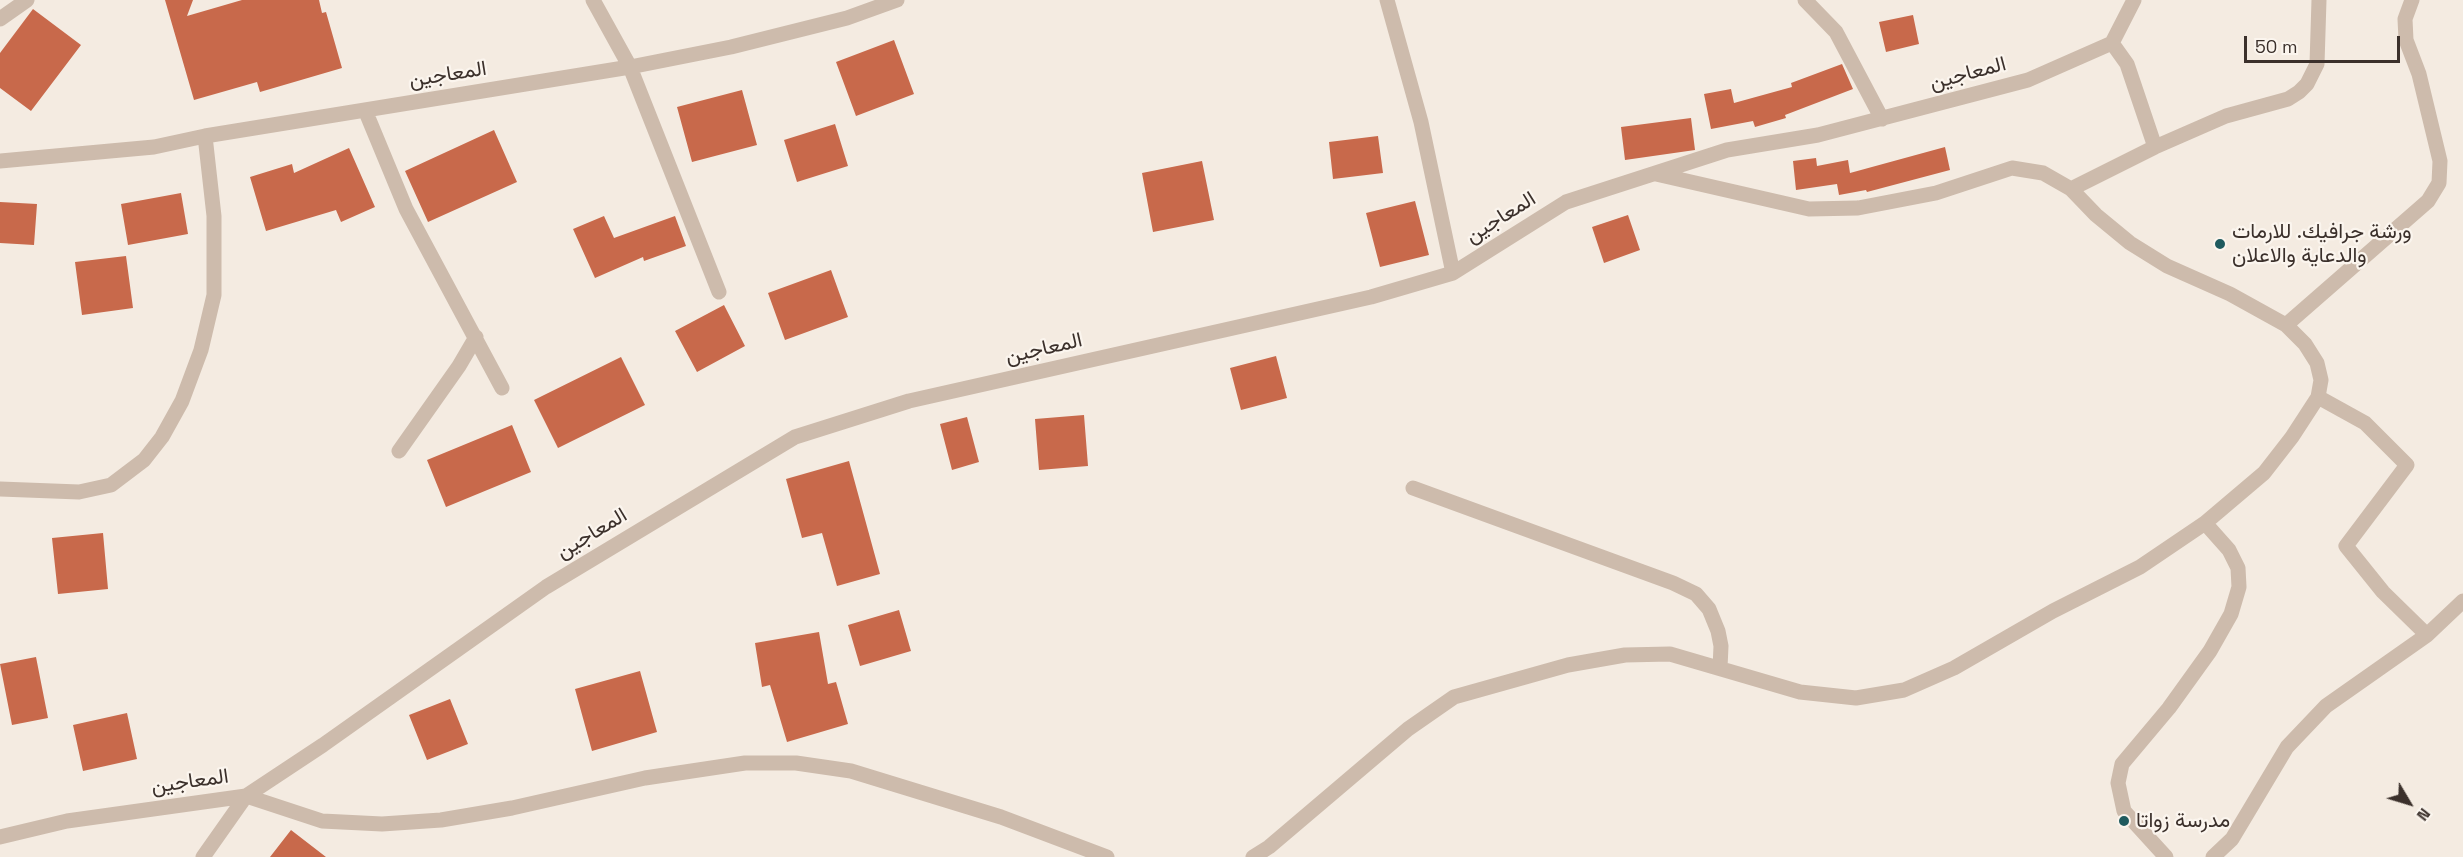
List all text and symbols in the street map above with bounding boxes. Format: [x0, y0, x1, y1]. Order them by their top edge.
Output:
scale bar [2247, 24, 2403, 62]
text: 50 m [2255, 35, 2297, 58]
street label: المعاجين [1927, 52, 2009, 96]
street label: المعاجين [407, 56, 489, 94]
street label: المعاجين [1461, 187, 1541, 249]
place label: ورشة جرافيك. للارمات والدعاية والاعلان [2232, 219, 2412, 269]
marker: ورشة جرافيك. للارمات والدعاية والاعلان [2213, 237, 2227, 251]
street label: المعاجين [1003, 328, 1085, 370]
street label: المعاجين [552, 503, 632, 565]
street label: المعاجين [150, 764, 230, 800]
north arrow [2379, 773, 2439, 833]
text: N [2412, 804, 2435, 825]
place label: مدرسة زواتا [2136, 808, 2230, 834]
marker: مدرسة زواتا [2117, 814, 2131, 828]

